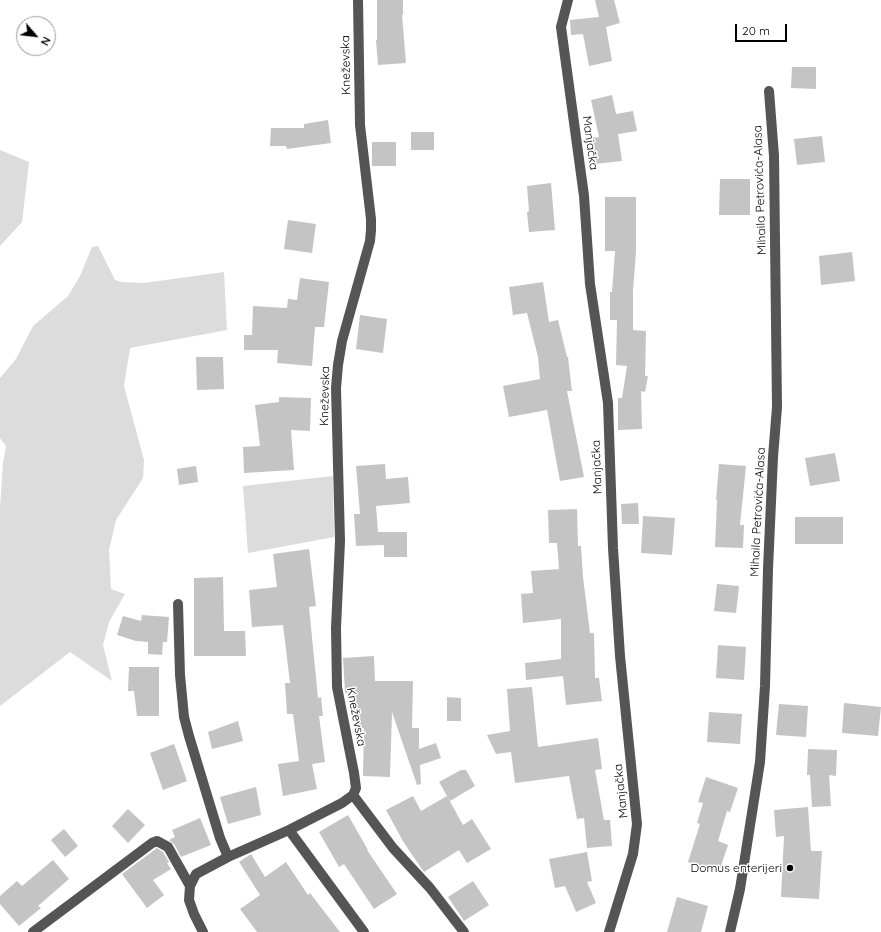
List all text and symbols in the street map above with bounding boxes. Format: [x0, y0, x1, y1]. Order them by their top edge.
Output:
north arrow [16, 16, 56, 56]
scale bar [737, 16, 789, 42]
text: 20 m [742, 23, 770, 38]
text: N [38, 34, 54, 48]
street label: Kneževska [338, 35, 354, 95]
street label: Manjačka [579, 115, 601, 171]
street label: Mihaila Petrovića-Alasa [751, 125, 769, 255]
street label: Kneževska [317, 366, 333, 426]
street label: Manjačka [589, 440, 605, 494]
street label: Mihaila Petrovića-Alasa [747, 447, 769, 577]
street label: Kneževska [343, 686, 369, 748]
street label: Manjačka [611, 763, 631, 819]
place label: Domus enterijeri [690, 861, 782, 875]
marker: Domus enterijeri [785, 863, 795, 873]

